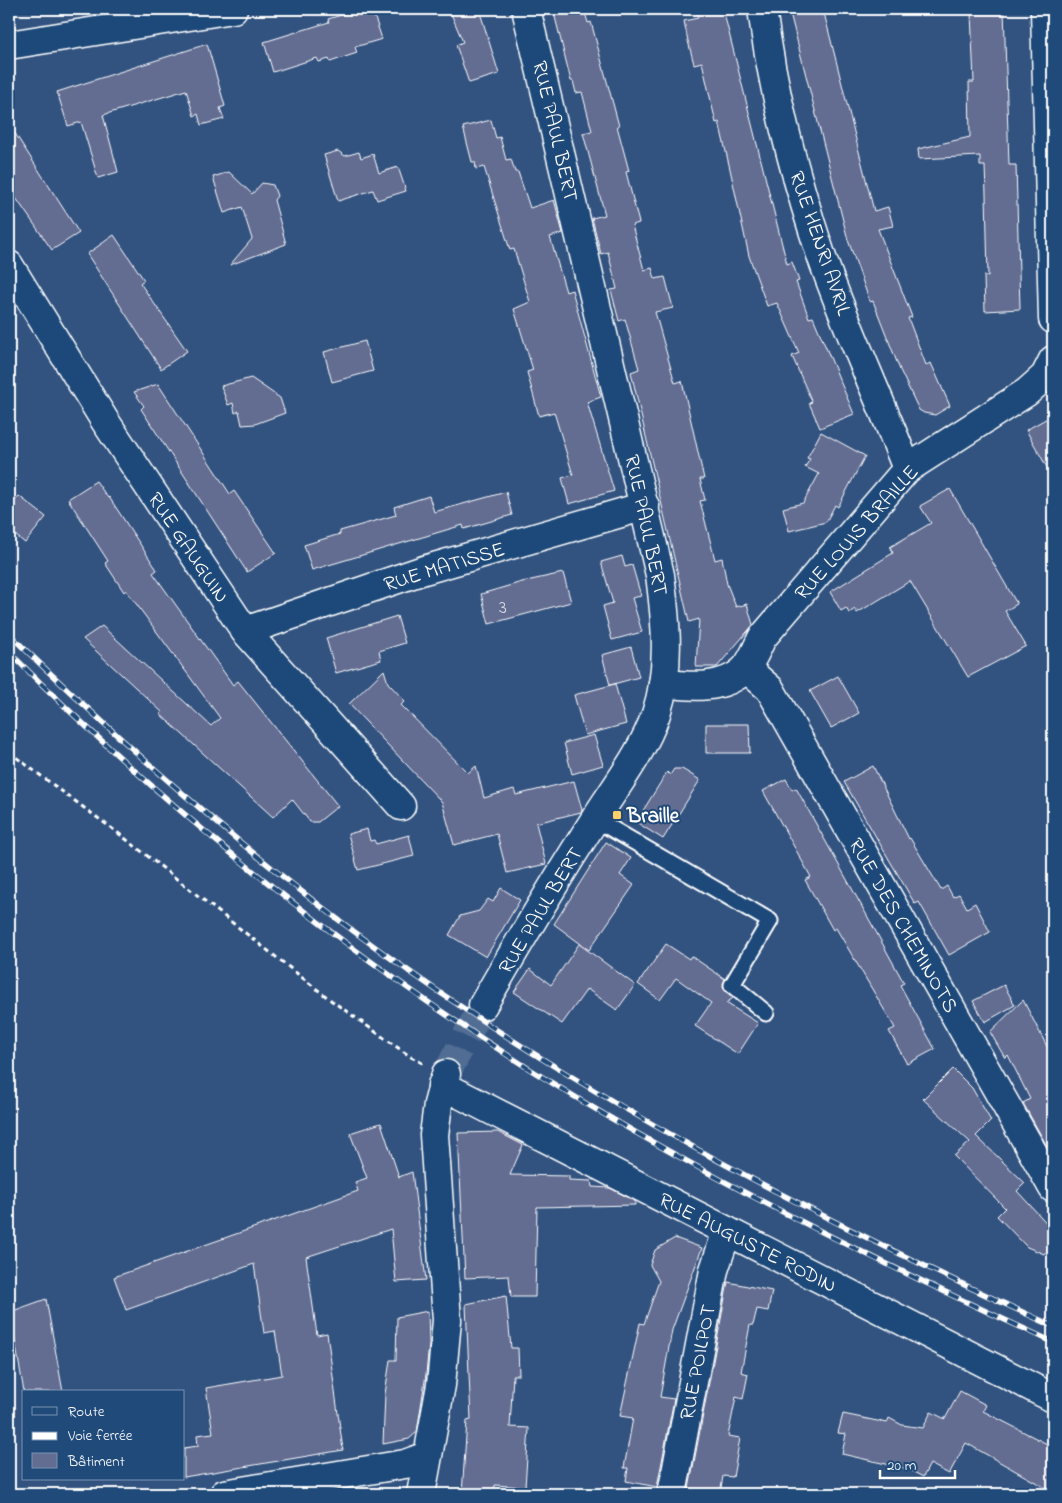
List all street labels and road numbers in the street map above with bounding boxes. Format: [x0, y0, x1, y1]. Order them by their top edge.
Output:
street label: RUE PAUL BERT [523, 58, 585, 205]
street label: RUE HENRI AVRIL [780, 167, 858, 320]
street label: RUE PAUL BERT [615, 452, 675, 599]
street label: RUE LOUIS BRAILLE [788, 459, 927, 608]
street label: RUE GAUGUIN [139, 487, 236, 609]
street label: RUE MATISSE [380, 535, 509, 601]
street label: RUE DES CHEMINOTS [840, 833, 965, 1019]
street label: RUE PAUL BERT [492, 842, 592, 980]
street label: RUE AUGUSTE RODIN [653, 1186, 841, 1302]
street label: RUE POILPOT [673, 1302, 725, 1423]

